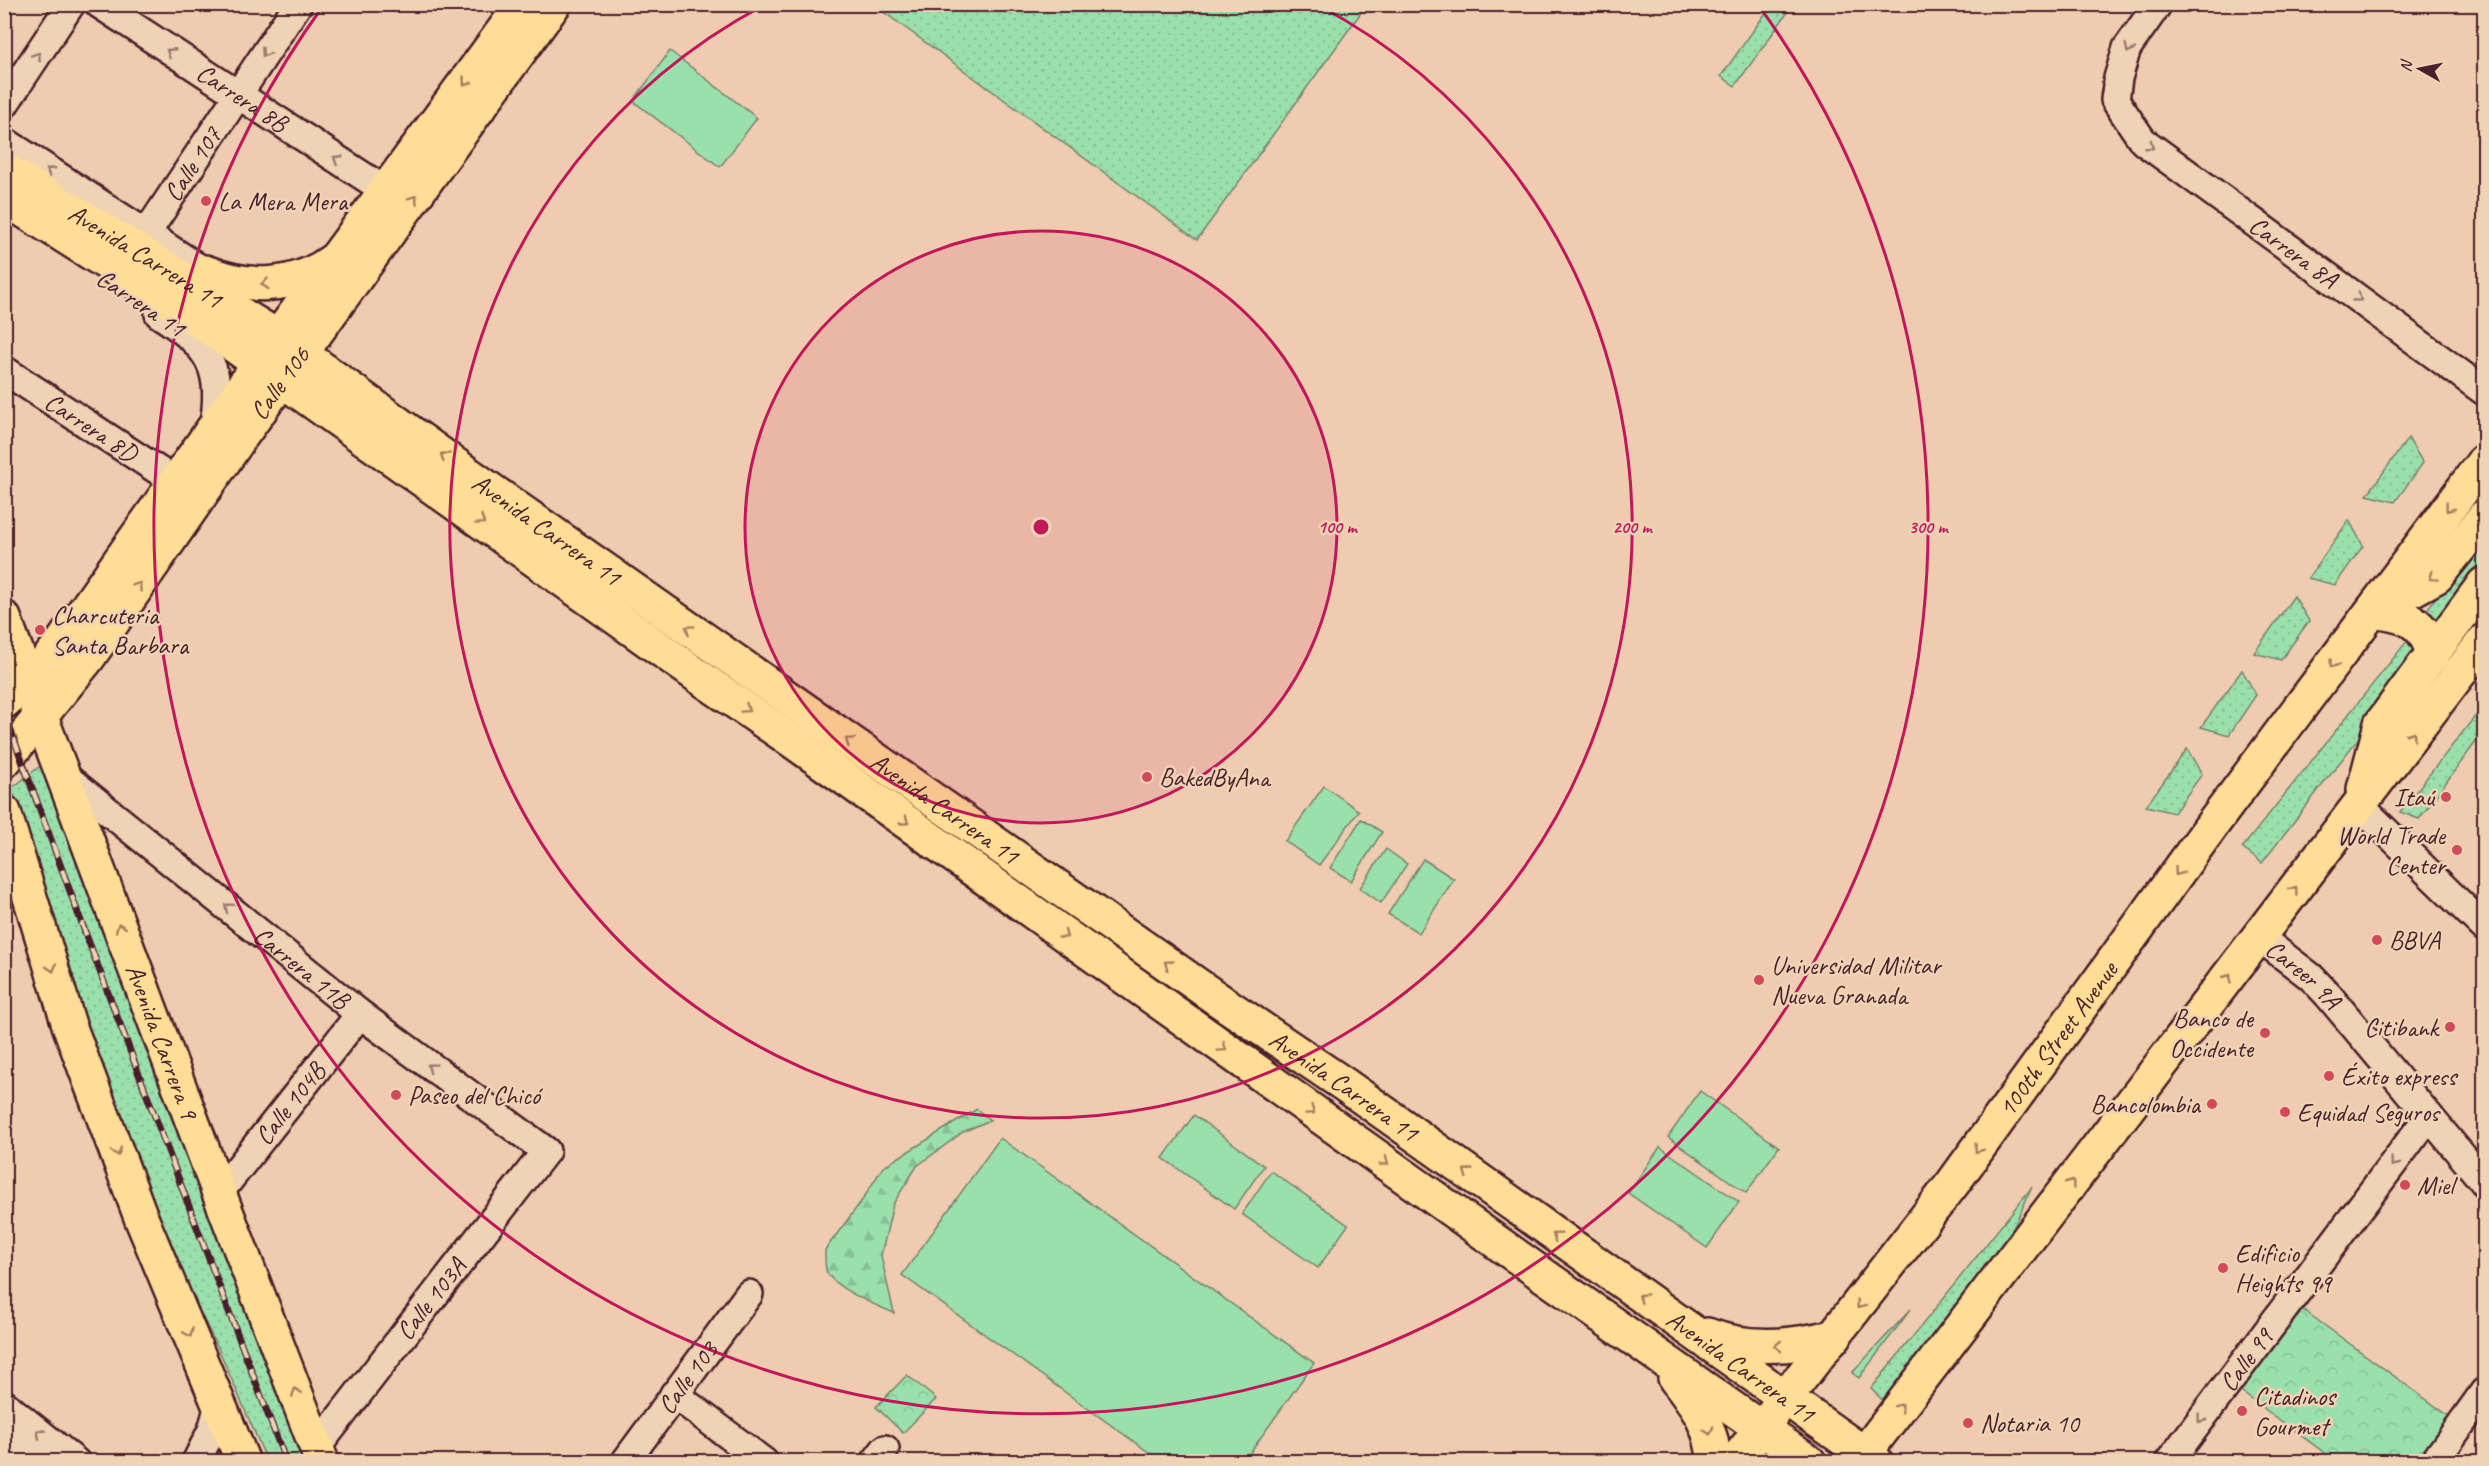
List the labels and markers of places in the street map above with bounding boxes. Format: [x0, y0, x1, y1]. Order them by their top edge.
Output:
place label: La Mera Mera [218, 185, 349, 218]
marker: La Mera Mera [199, 194, 213, 208]
centre of rings [1031, 517, 1051, 537]
place label: Charcuteria Santa Barbara [52, 599, 190, 662]
marker: Charcuteria Santa Barbara [33, 623, 47, 637]
place label: BakedByAna [1159, 761, 1272, 794]
marker: BakedByAna [1140, 770, 1154, 784]
place label: Itaú [2394, 781, 2436, 814]
marker: Itaú [2439, 790, 2453, 804]
place label: World Trade Center [2337, 819, 2448, 882]
marker: World Trade Center [2450, 843, 2464, 857]
place label: BBVA [2389, 924, 2442, 957]
marker: BBVA [2370, 933, 2384, 947]
place label: Universidad Militar Nueva Granada [1771, 949, 1943, 1012]
marker: Universidad Militar Nueva Granada [1752, 973, 1766, 987]
place label: Banco de Occidente [2169, 1002, 2255, 1065]
place label: Citibank [2364, 1011, 2441, 1044]
marker: Citibank [2443, 1020, 2457, 1034]
marker: Banco de Occidente [2258, 1026, 2272, 1040]
place label: Éxito express [2341, 1060, 2458, 1093]
marker: Éxito express [2322, 1069, 2336, 1083]
place label: Paseo del Chicó [408, 1079, 544, 1112]
marker: Paseo del Chicó [389, 1088, 403, 1102]
place label: Bancolombia [2090, 1088, 2202, 1121]
place label: Equidad Seguros [2297, 1096, 2441, 1129]
marker: Bancolombia [2205, 1097, 2219, 1111]
marker: Equidad Seguros [2278, 1105, 2292, 1119]
place label: Miel [2417, 1169, 2458, 1202]
marker: Miel [2398, 1178, 2412, 1192]
place label: Edificio Heights 99 [2235, 1237, 2333, 1300]
marker: Edificio Heights 99 [2216, 1261, 2230, 1275]
place label: Citadinos Gourmet [2254, 1380, 2337, 1443]
marker: Citadinos Gourmet [2235, 1404, 2249, 1418]
place label: Notaria 10 [1980, 1407, 2081, 1440]
marker: Notaria 10 [1961, 1416, 1975, 1430]

